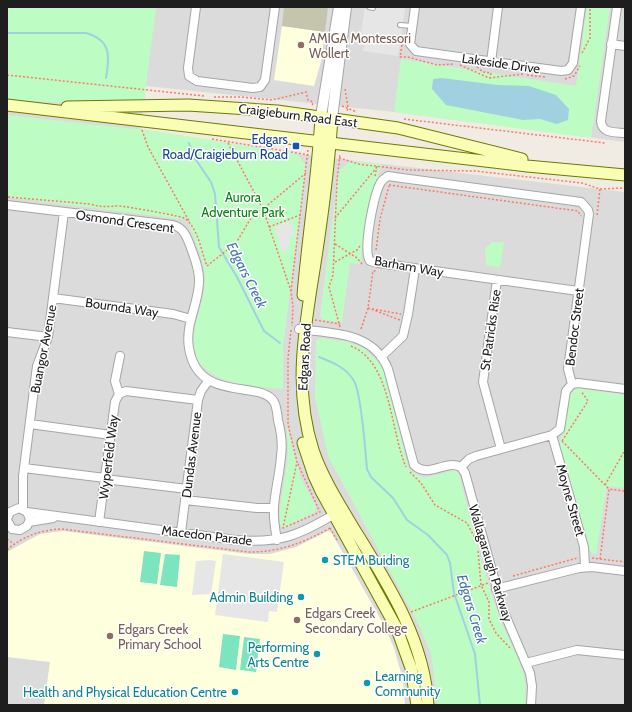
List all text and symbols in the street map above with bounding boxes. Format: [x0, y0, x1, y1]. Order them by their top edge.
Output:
place label: AMIGA Montessori Wollert [309, 30, 411, 61]
marker: AMIGA Montessori Wollert [296, 40, 306, 50]
street label: Lakeside Drive [461, 50, 542, 76]
street label: Craigieburn Road East [238, 100, 359, 130]
place label: Edgars Road/Craigieburn Road [162, 131, 289, 162]
marker: Edgars Road/Craigieburn Road [291, 141, 301, 151]
park label: Aurora Adventure Park [201, 189, 285, 220]
street label: Osmond Crescent [75, 206, 176, 236]
water label: Edgars Creek [223, 239, 272, 312]
street label: Barham Way [373, 252, 445, 280]
street label: Bendoc Street [561, 287, 587, 367]
street label: St Patricks Rise [476, 288, 504, 372]
street label: Bournda Way [84, 294, 160, 320]
street label: Buangor Avenue [27, 303, 59, 395]
street label: Edgars Road [294, 323, 314, 391]
street label: Dundas Avenue [178, 411, 204, 499]
street label: Wyperfeld Way [95, 413, 121, 500]
street label: Moyne Street [553, 462, 589, 538]
street label: Wallagaraugh Parkway [466, 502, 517, 624]
street label: Macedon Parade [161, 521, 254, 549]
place label: STEM Buiding [333, 552, 410, 568]
marker: STEM Buiding [320, 555, 330, 565]
water label: Edgars Creek [453, 572, 491, 647]
place label: Admin Building [210, 589, 294, 605]
marker: Admin Building [296, 592, 306, 602]
place label: Edgars Creek Secondary College [305, 605, 408, 636]
marker: Edgars Creek Secondary College [292, 615, 302, 625]
place label: Edgars Creek Primary School [118, 621, 201, 652]
marker: Edgars Creek Primary School [105, 631, 115, 641]
place label: Performing Arts Centre [248, 639, 310, 670]
marker: Performing Arts Centre [312, 649, 322, 659]
place label: Learning Community [375, 668, 441, 699]
marker: Learning Community [362, 678, 372, 688]
place label: Health and Physical Education Centre [23, 684, 227, 700]
marker: Health and Physical Education Centre [230, 687, 240, 697]

